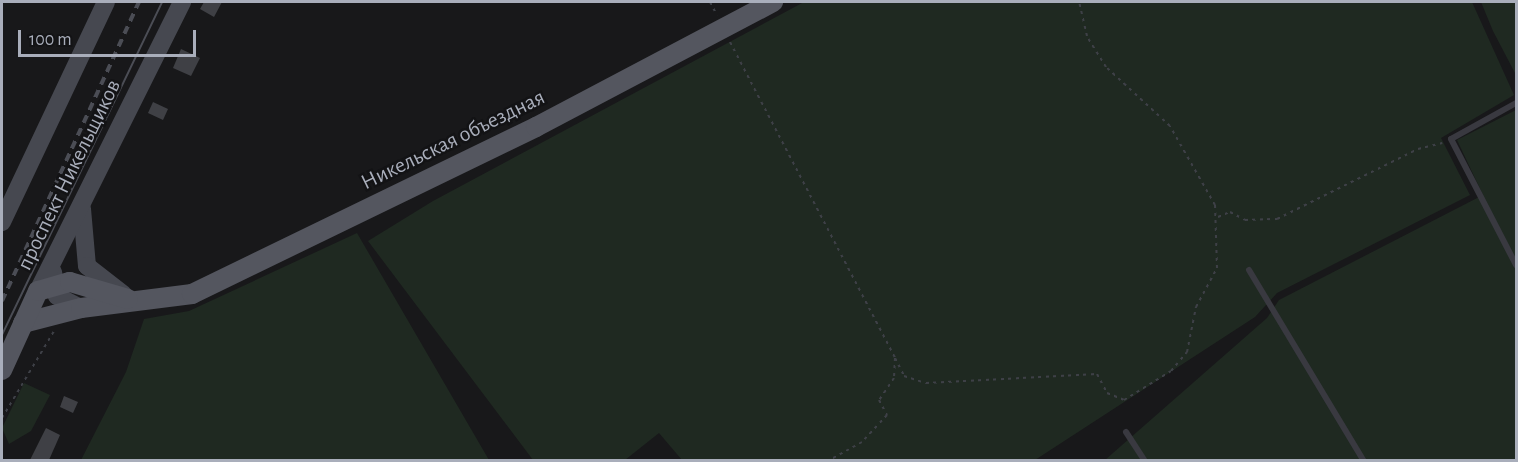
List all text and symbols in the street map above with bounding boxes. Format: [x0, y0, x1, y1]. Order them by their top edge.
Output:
scale bar [21, 18, 200, 56]
text: 100 m [29, 31, 72, 49]
street label: проспект Никельщиков [11, 75, 127, 275]
street label: Никельская объездная [357, 84, 549, 196]

